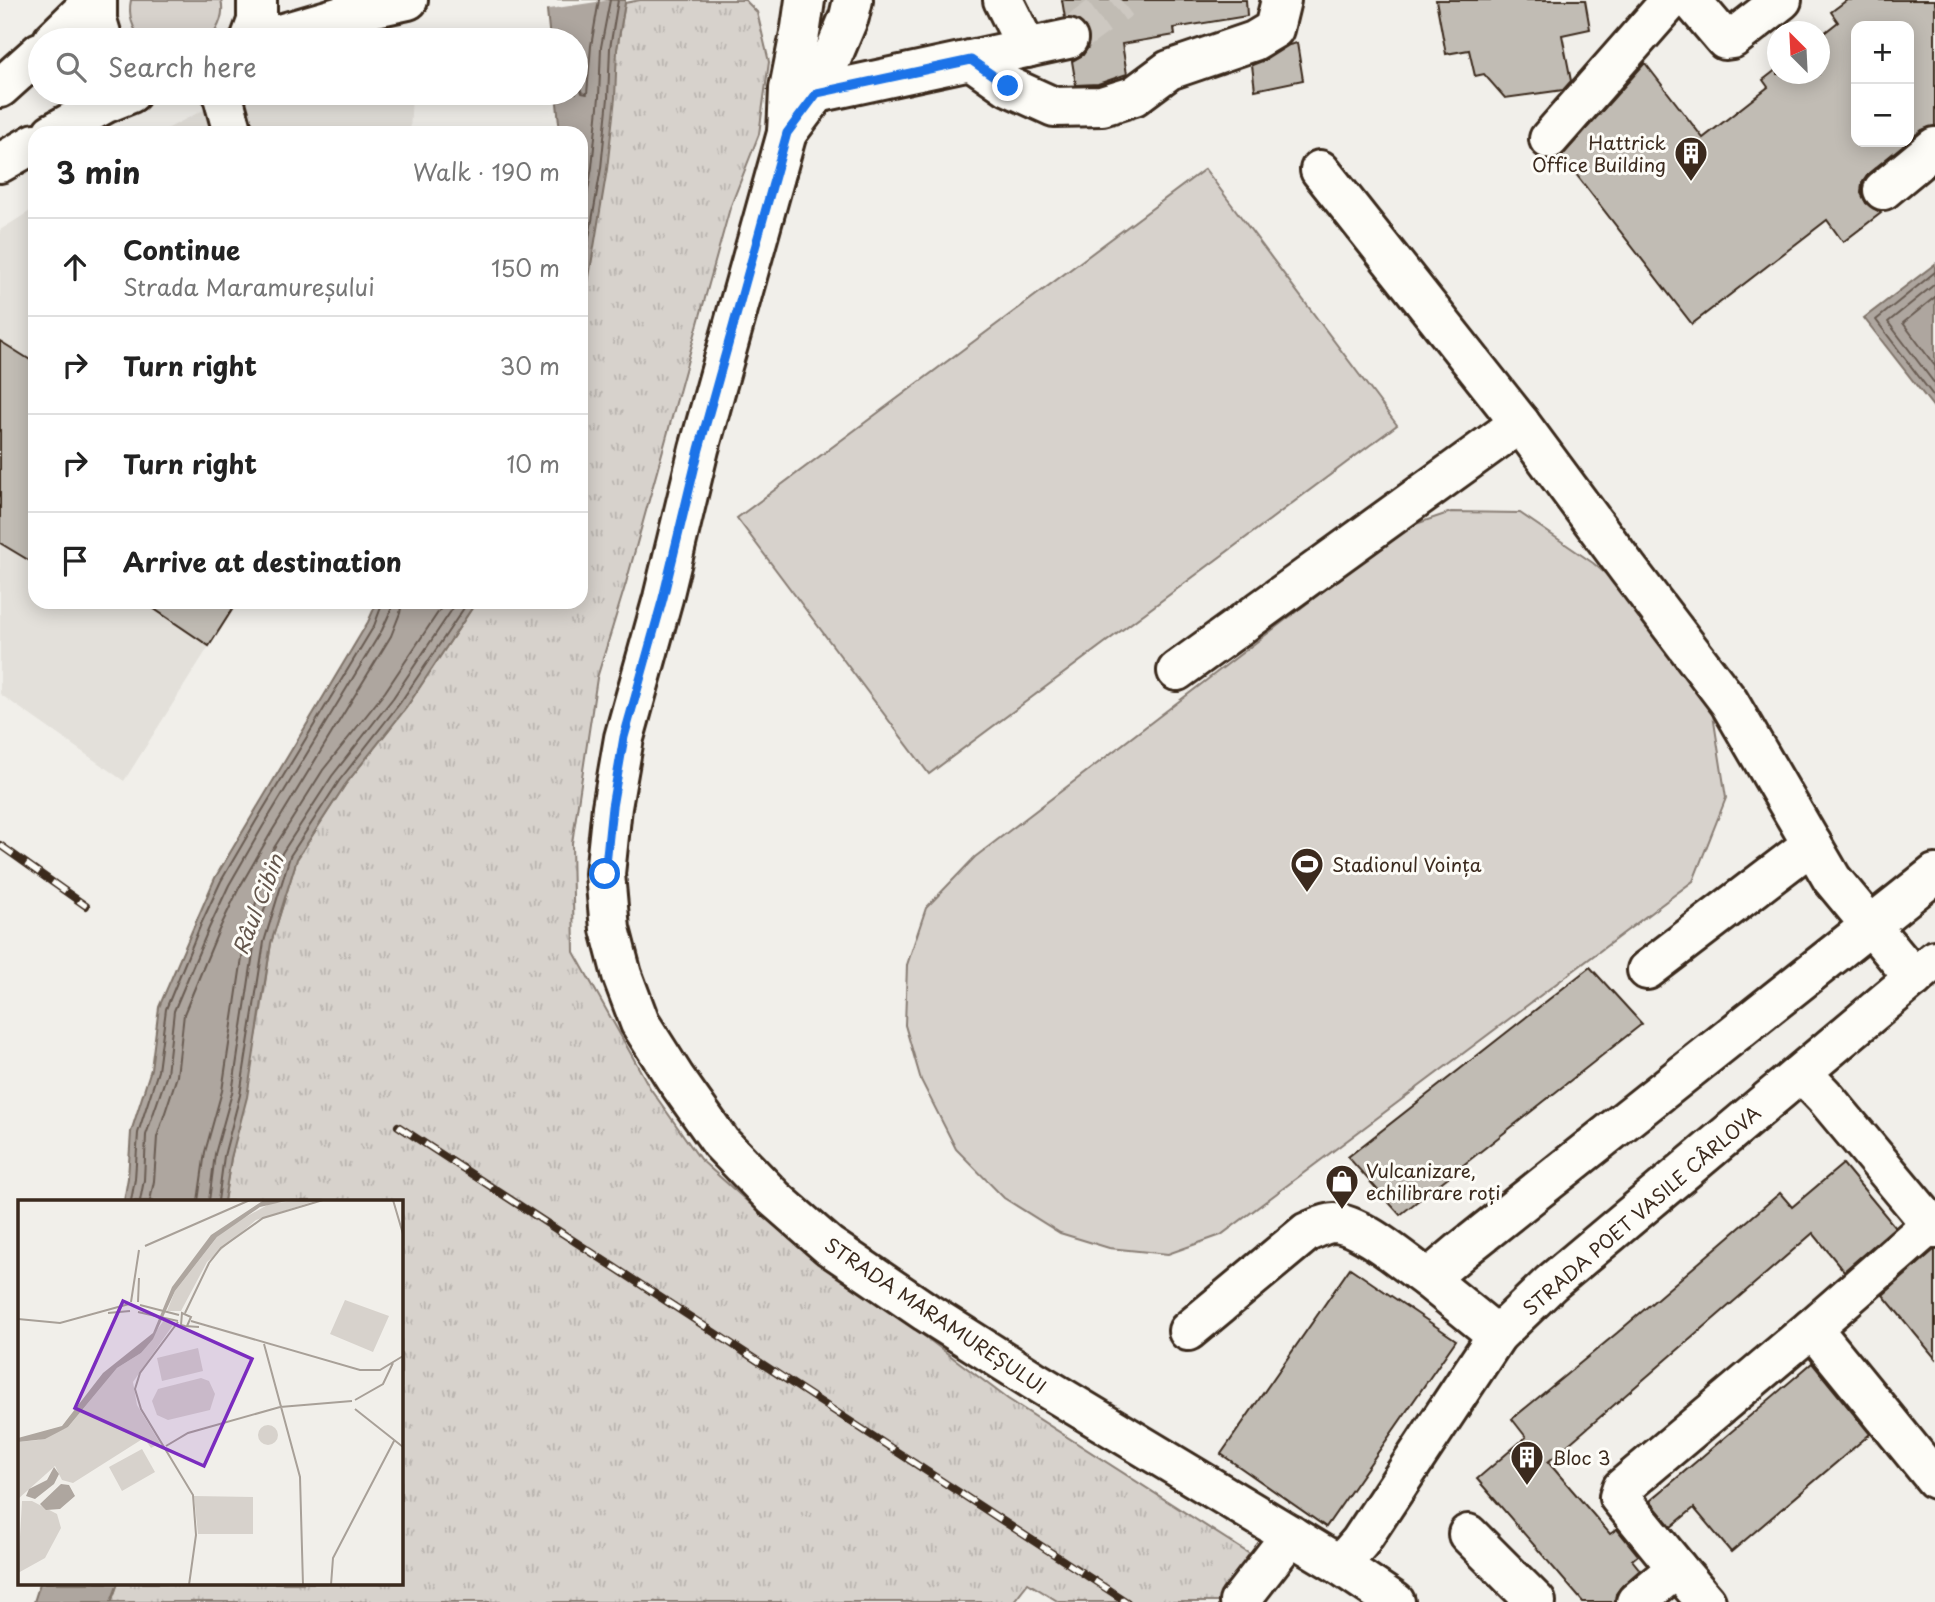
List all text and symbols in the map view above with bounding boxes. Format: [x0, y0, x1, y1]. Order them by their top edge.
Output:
north arrow [1767, 21, 1830, 84]
map controls [1851, 21, 1914, 147]
button: + [1851, 21, 1914, 84]
search box [28, 28, 588, 105]
text: Search here [108, 47, 257, 86]
icon: search [52, 48, 90, 86]
route end [992, 70, 1023, 101]
button: − [1851, 84, 1914, 147]
place label: Hattrick Office Building [1532, 128, 1666, 178]
building icon: Hattrick Office Building [1672, 134, 1710, 183]
text: 3 min [56, 149, 141, 194]
text: Walk · 190 m [413, 154, 560, 189]
text: Continue [123, 230, 240, 269]
icon: ahead [56, 248, 94, 286]
text: 150 m [491, 250, 560, 285]
text: Strada Maramureșului [123, 269, 375, 304]
icon: right [56, 346, 94, 384]
text: Turn right [123, 346, 257, 385]
text: 30 m [499, 348, 560, 383]
icon: right [56, 444, 94, 482]
text: Turn right [123, 444, 257, 483]
text: 10 m [506, 446, 560, 481]
icon: arrive [56, 542, 94, 580]
text: Arrive at destination [123, 542, 402, 581]
sports icon: Stadionul Voința [1288, 845, 1326, 894]
water label: Râul Cibin [223, 848, 291, 959]
place label: Stadionul Voința [1332, 850, 1482, 878]
route start [589, 858, 620, 889]
street label: STRADA POET VASILE CÂRLOVA [1516, 1099, 1766, 1321]
place label: Vulcanizare, echilibrare roți [1366, 1156, 1501, 1206]
shop icon: Vulcanizare, echilibrare roți [1323, 1162, 1361, 1211]
inset map [18, 1200, 402, 1584]
street label: STRADA MARAMUREȘULUI [820, 1230, 1052, 1400]
building icon: Bloc 3 [1508, 1438, 1546, 1487]
place label: Bloc 3 [1552, 1443, 1611, 1471]

